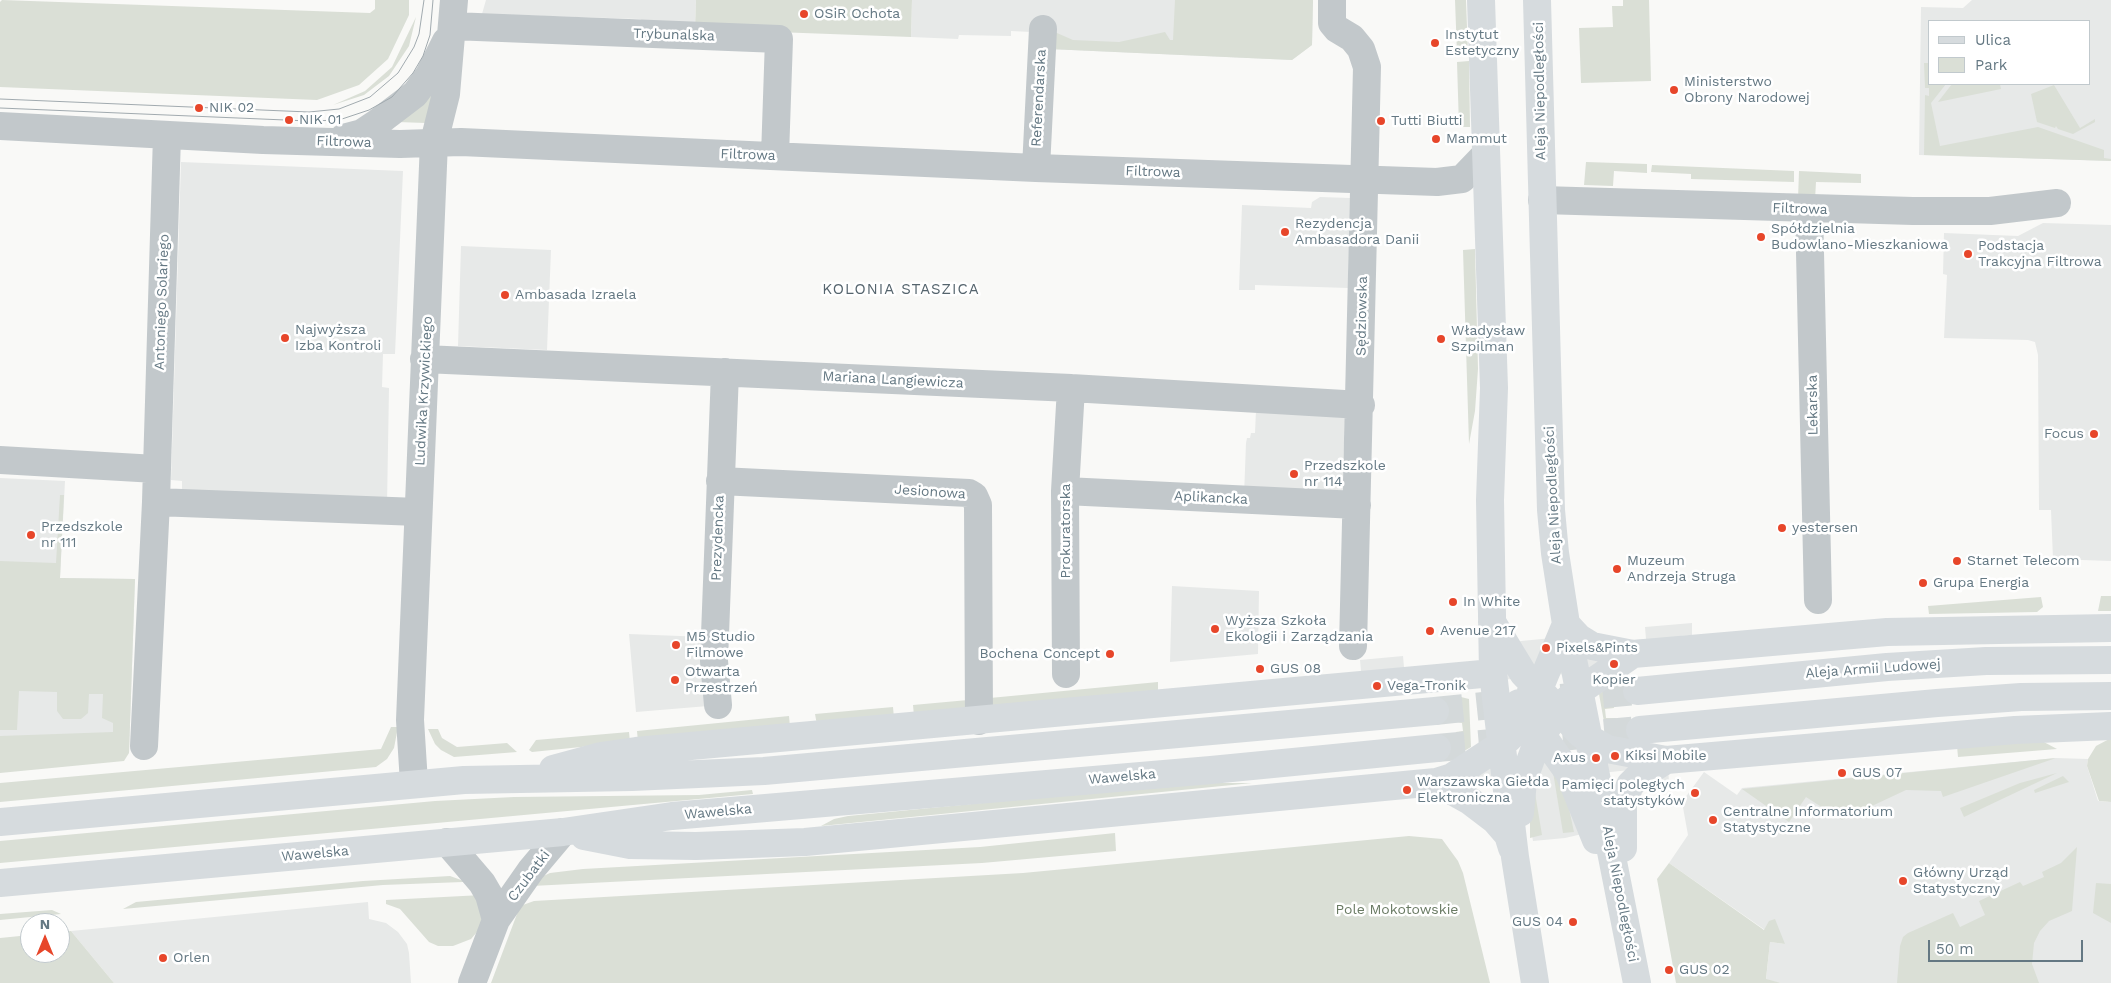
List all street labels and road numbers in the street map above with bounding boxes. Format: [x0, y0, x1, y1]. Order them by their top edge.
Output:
street label: Aleja Niepodległości [1530, 22, 1550, 160]
street label: Trybunalska [633, 25, 715, 45]
street label: Referendarska [1028, 49, 1050, 147]
street label: Filtrowa [316, 133, 372, 151]
street label: Filtrowa [720, 146, 776, 164]
street label: Filtrowa [1125, 163, 1181, 181]
street label: Filtrowa [1772, 200, 1828, 218]
street label: Antoniego Solariego [151, 234, 173, 370]
street label: Sędziowska [1353, 276, 1371, 356]
street label: Ludwika Krzywickiego [412, 316, 436, 466]
street label: Mariana Langiewicza [822, 368, 964, 392]
street label: Lekarska [1804, 375, 1822, 435]
street label: Aleja Niepodległości [1541, 425, 1565, 565]
street label: Jesionowa [894, 481, 966, 503]
street label: Prokuratorska [1058, 484, 1074, 578]
street label: Aplikancka [1174, 488, 1248, 508]
street label: Prezydencka [708, 495, 728, 581]
street label: Aleja Armii Ludowej [1805, 656, 1941, 682]
street label: Wawelska [1088, 766, 1156, 788]
street label: Wawelska [684, 801, 752, 823]
street label: Aleja Niepodległości [1599, 824, 1641, 964]
street label: Wawelska [281, 843, 349, 865]
street label: Czubatki [504, 847, 554, 905]

